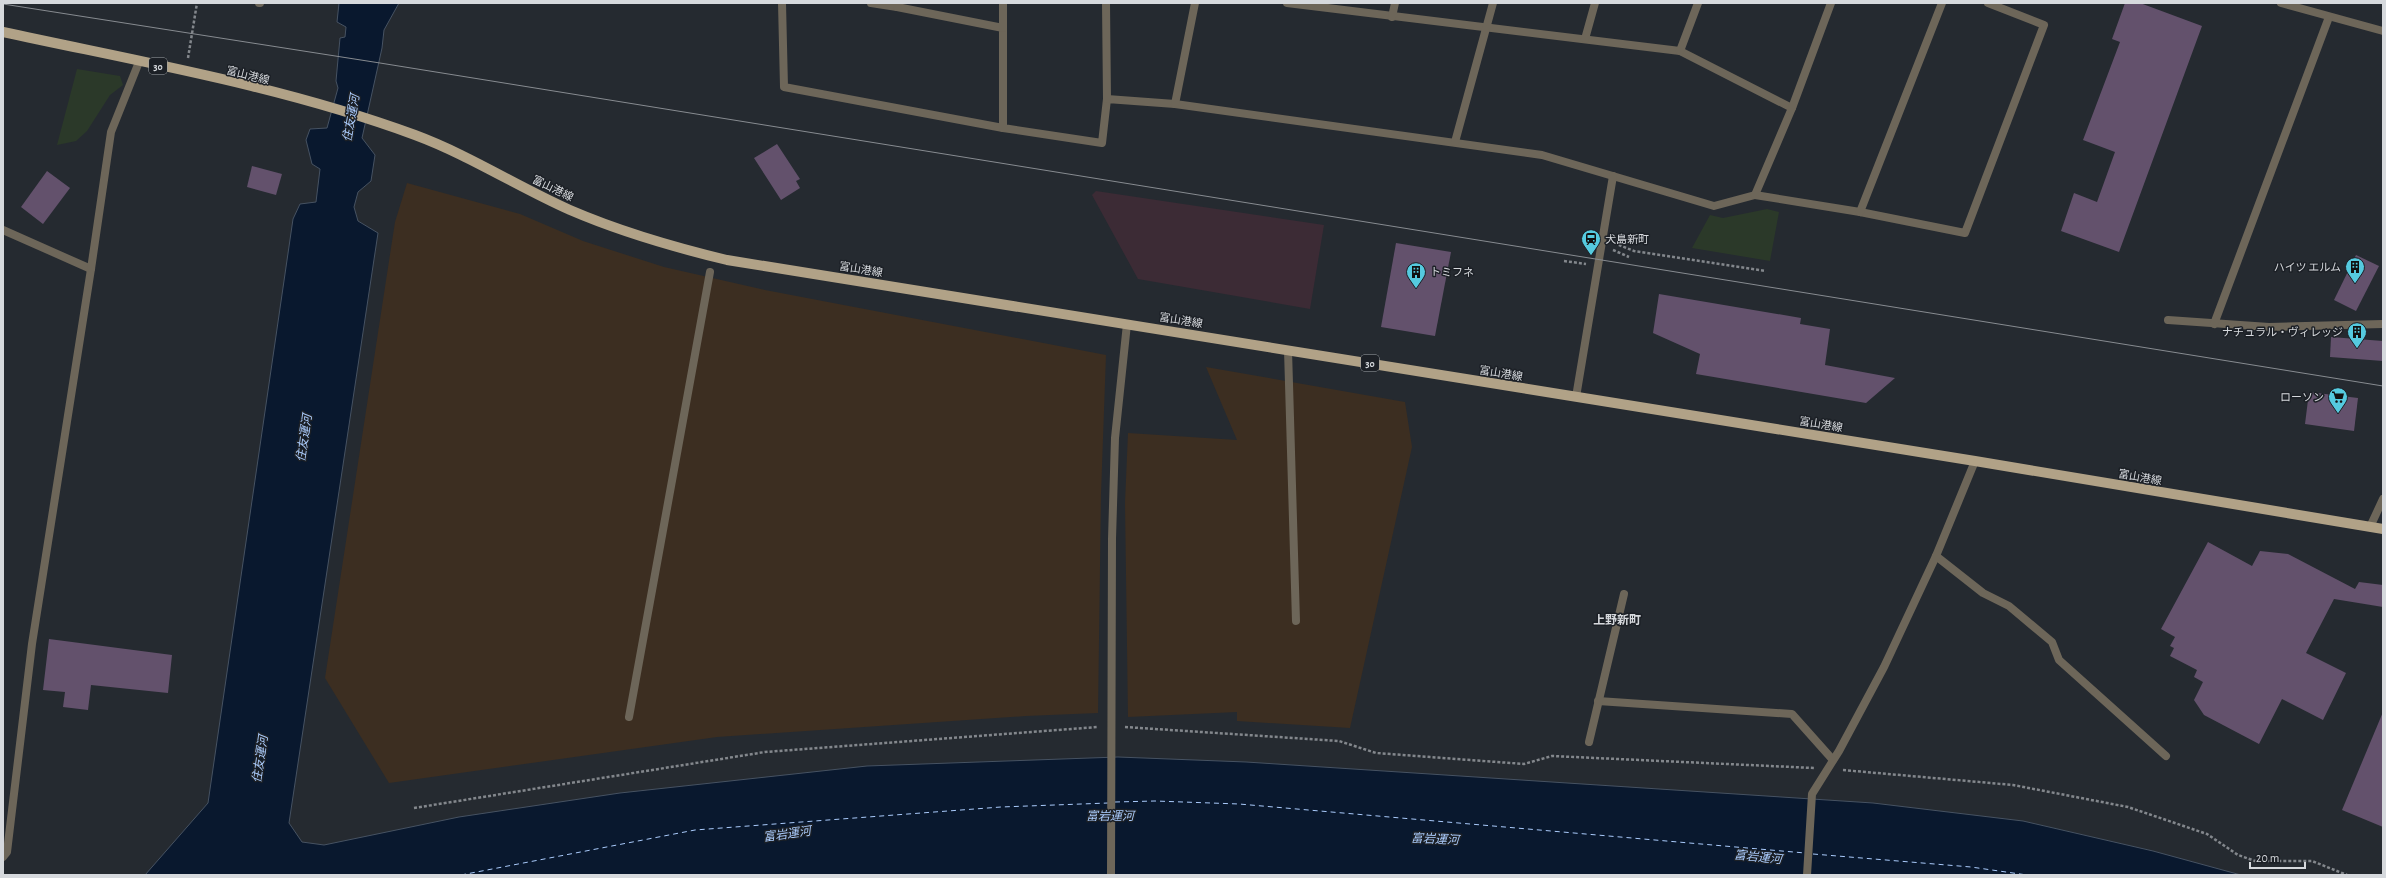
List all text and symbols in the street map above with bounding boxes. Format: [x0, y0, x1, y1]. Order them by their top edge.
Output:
road number: 30 [149, 58, 167, 74]
street label: 富山港線 [225, 64, 271, 86]
water label: 住友運河 [340, 91, 361, 143]
street label: 富山港線 [531, 173, 575, 203]
station icon: 犬島新町 [1580, 228, 1602, 256]
place label: 犬島新町 [1605, 233, 1649, 245]
building icon: ハイツ エルム [2344, 256, 2366, 284]
street label: 富山港線 [838, 260, 884, 278]
building icon: トミフネ [1405, 261, 1427, 289]
place label: ハイツ エルム [2274, 262, 2341, 273]
place label: トミフネ [1430, 267, 1474, 278]
street label: 富山港線 [1158, 311, 1204, 329]
building icon: ナチュラル・ヴィレッジ [2346, 321, 2368, 349]
place label: ナチュラル・ヴィレッジ [2222, 326, 2343, 338]
road number: 30 [1361, 355, 1379, 371]
street label: 富山港線 [1478, 364, 1524, 382]
supermarket icon: ローソン [2327, 386, 2349, 414]
place label: ローソン [2280, 392, 2324, 403]
water label: 住友運河 [294, 411, 314, 463]
street label: 富山港線 [1798, 415, 1844, 433]
street label: 富山港線 [2117, 467, 2163, 487]
district label: 上野新町 [1593, 613, 1641, 626]
water label: 住友運河 [250, 732, 270, 784]
water label: 富岩運河 [1086, 809, 1136, 822]
water label: 富岩運河 [762, 823, 814, 843]
water label: 富岩運河 [1411, 831, 1461, 846]
scale bar [2250, 844, 2305, 870]
water label: 富岩運河 [1733, 848, 1785, 866]
text: 20 m [2256, 852, 2279, 864]

